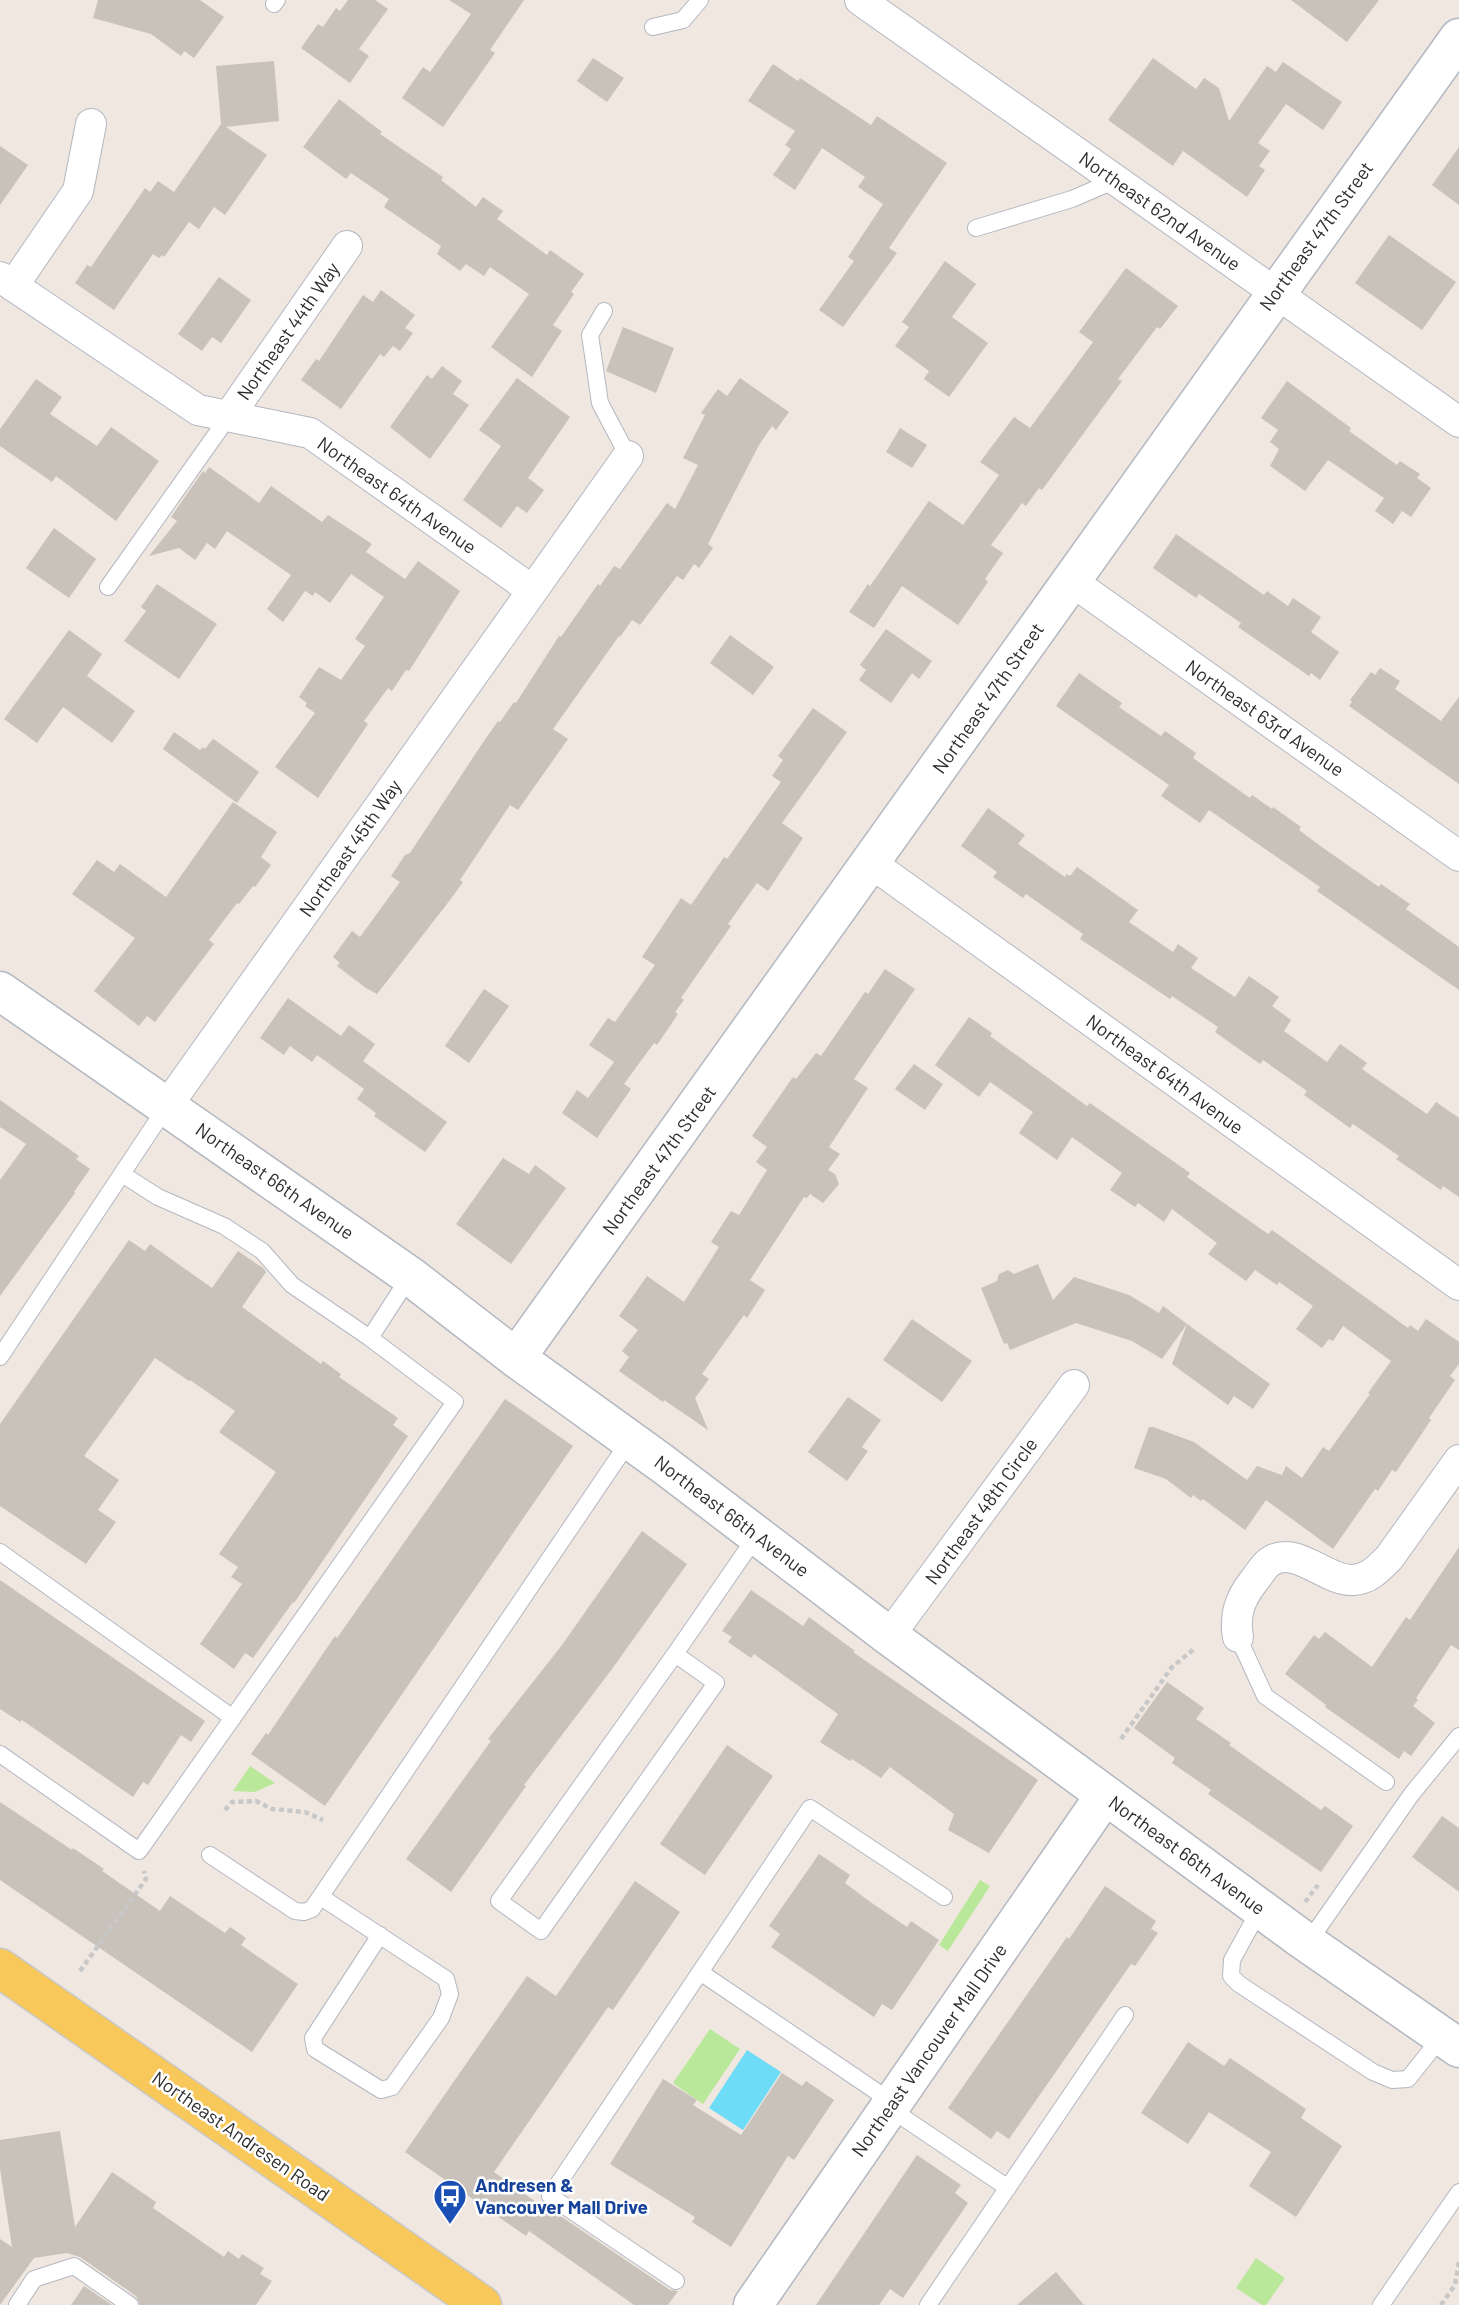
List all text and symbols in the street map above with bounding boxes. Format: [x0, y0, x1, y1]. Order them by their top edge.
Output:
street label: Northeast 62nd Avenue [1075, 146, 1245, 275]
street label: Northeast 47th Street [1254, 157, 1377, 315]
street label: Northeast 44th Way [231, 257, 344, 404]
street label: Northeast 64th Avenue [313, 431, 481, 558]
street label: Northeast 47th Street [927, 618, 1048, 778]
street label: Northeast 63rd Avenue [1182, 654, 1349, 781]
street label: Northeast 45th Way [294, 774, 406, 921]
street label: Northeast 64th Avenue [1082, 1009, 1248, 1138]
street label: Northeast 47th Street [597, 1081, 720, 1239]
street label: Northeast 66th Avenue [192, 1117, 359, 1244]
street label: Northeast 48th Circle [920, 1433, 1042, 1589]
street label: Northeast 66th Avenue [650, 1450, 814, 1581]
street label: Northeast 66th Avenue [1105, 1790, 1270, 1919]
street label: Northeast Vancouver Mall Drive [846, 1939, 1011, 2161]
street label: Northeast Andresen Road [148, 2066, 334, 2206]
place label: Andresen & Vancouver Mall Drive [475, 2173, 648, 2218]
bus stop icon: Andresen & Vancouver Mall Drive [431, 2177, 469, 2226]

